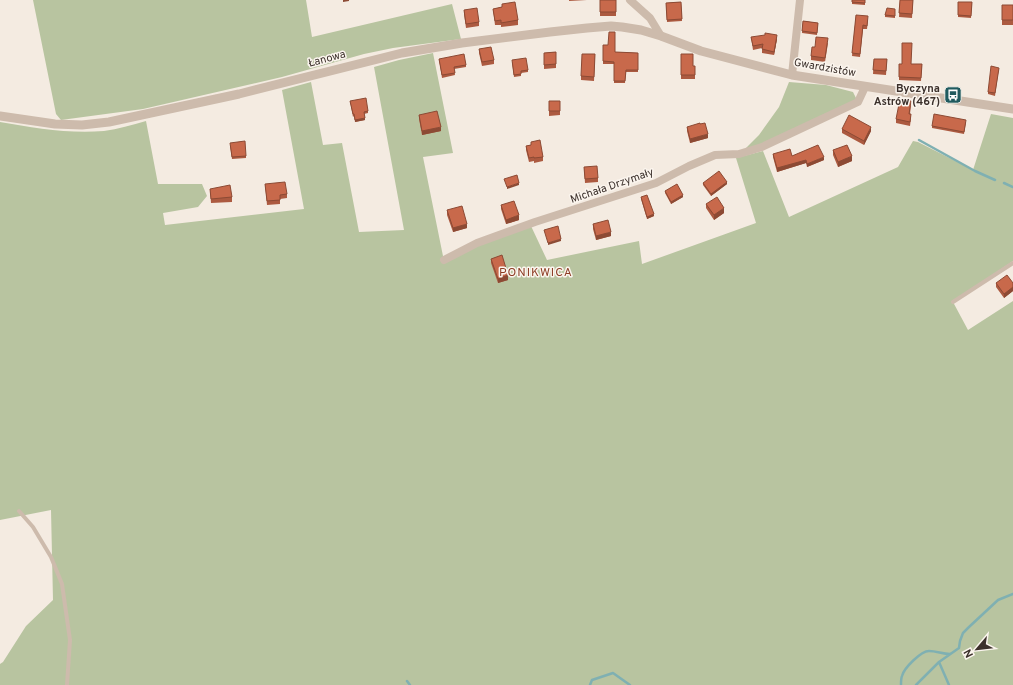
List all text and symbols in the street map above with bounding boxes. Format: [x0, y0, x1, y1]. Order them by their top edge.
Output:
street label: Łanowa [307, 47, 347, 71]
street label: Gwardzistów [793, 56, 857, 80]
place label: Byczyna Astrów (467) [874, 82, 940, 109]
bus stop icon: Byczyna Astrów (467) [943, 85, 963, 105]
street label: Michała Drzymały [568, 165, 656, 207]
district label: PONIKWICA [499, 265, 573, 281]
north arrow [957, 629, 997, 669]
text: N [961, 646, 977, 660]

